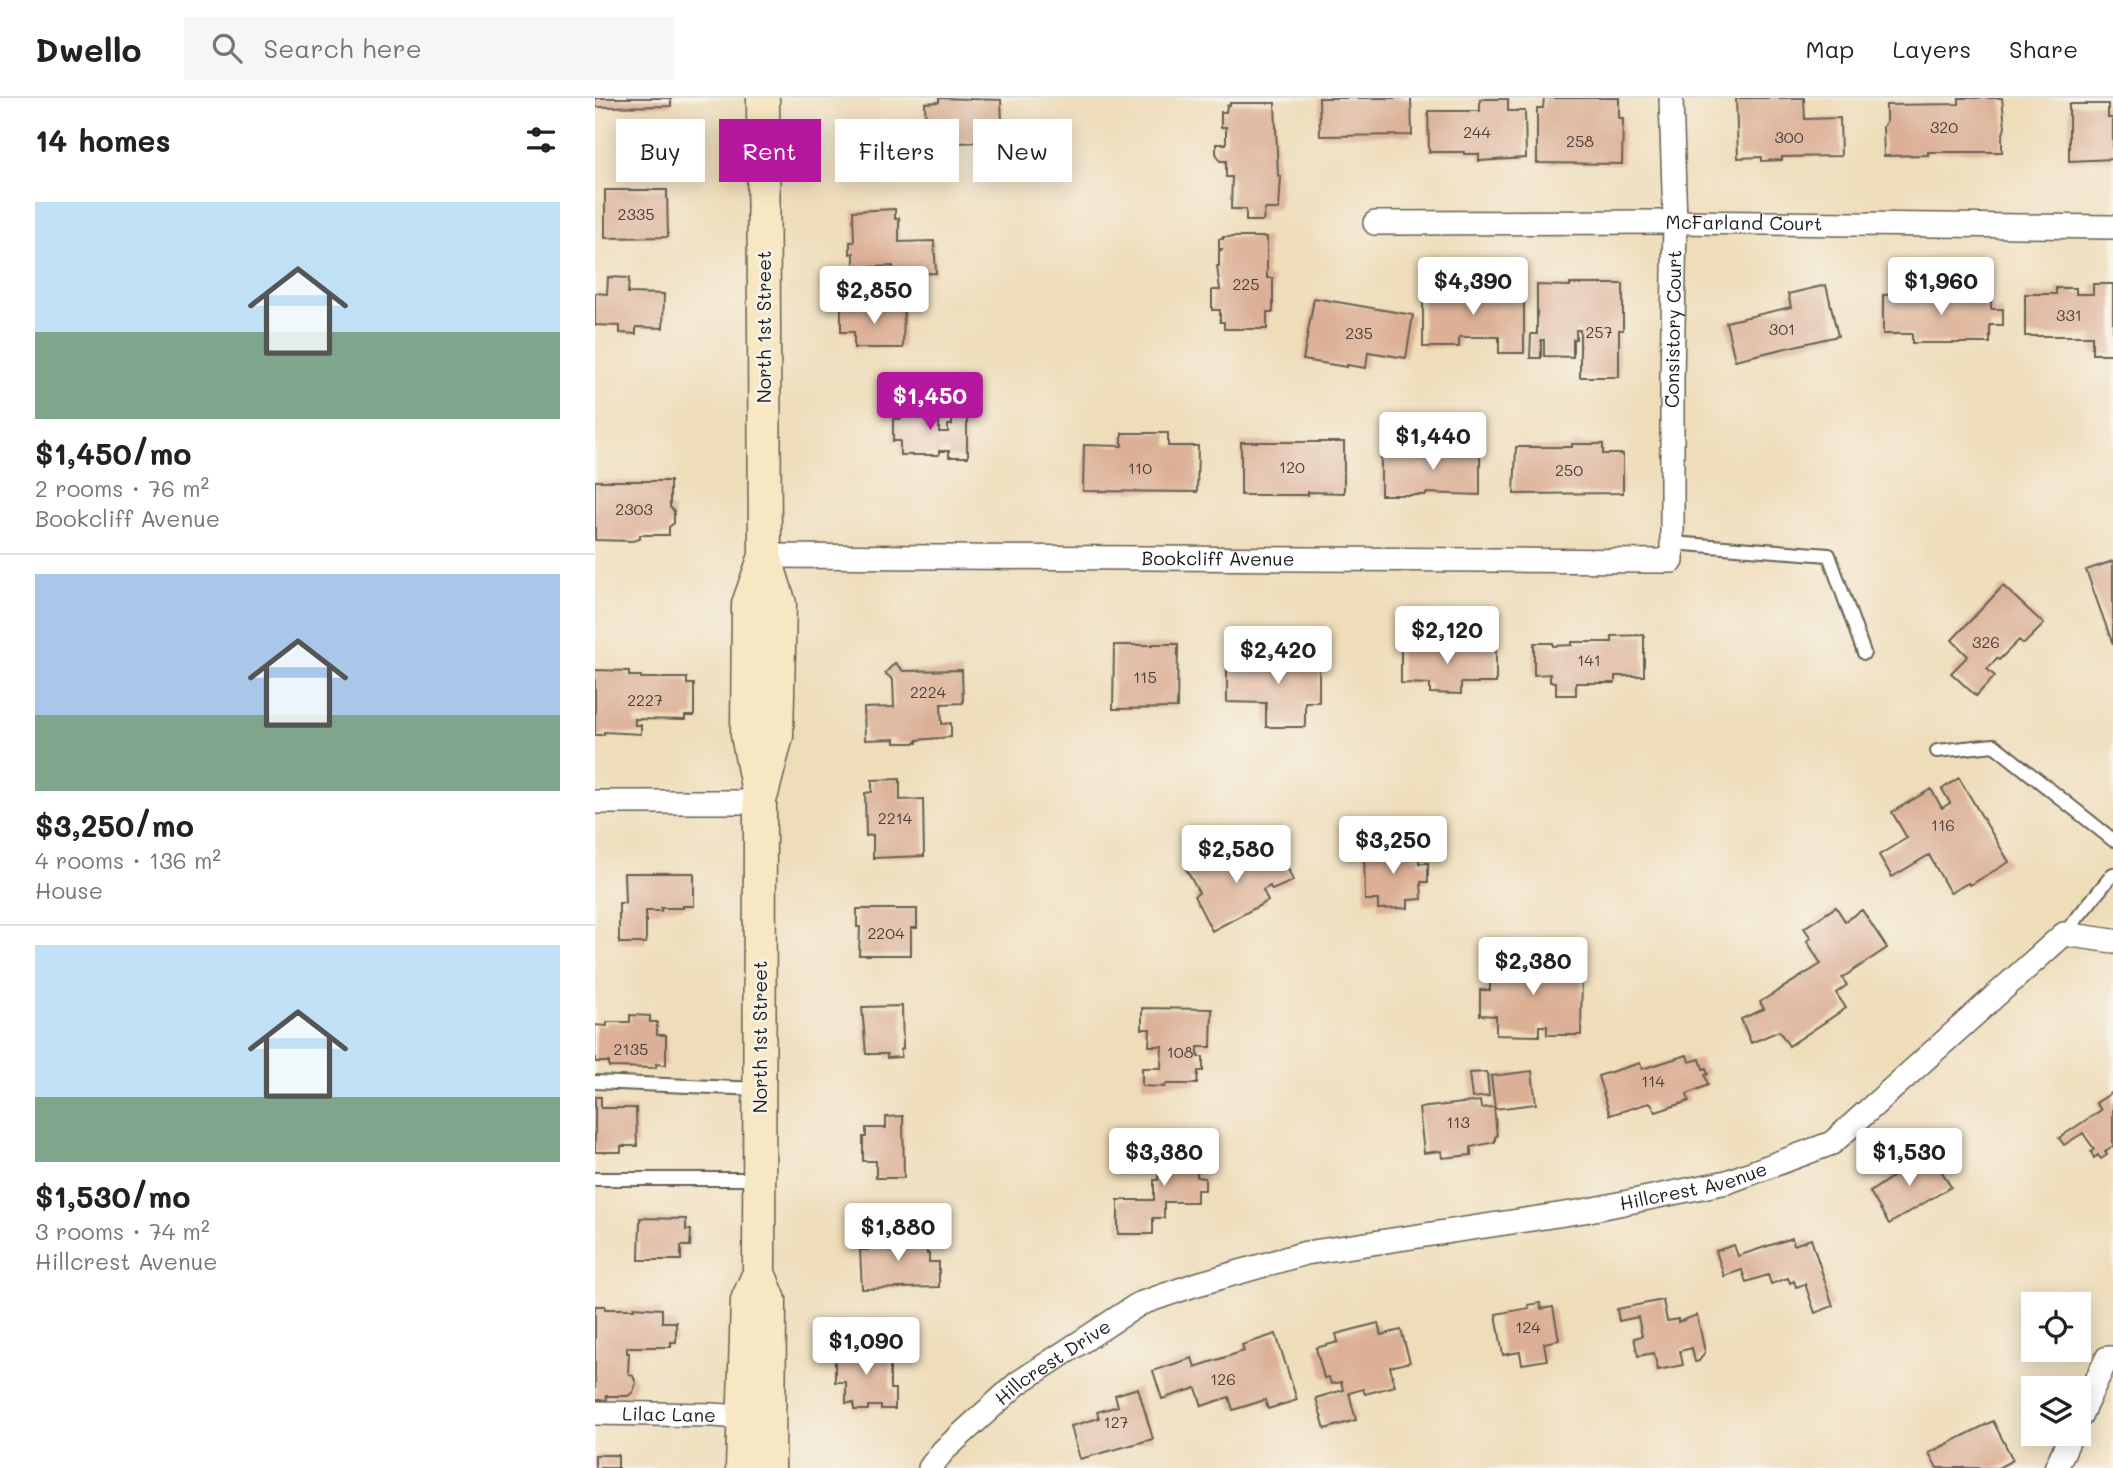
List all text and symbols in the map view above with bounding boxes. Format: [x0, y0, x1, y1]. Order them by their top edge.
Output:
search box [184, 17, 674, 80]
text: Dwello [35, 27, 142, 70]
icon: search [208, 29, 246, 67]
text: Search here [264, 31, 422, 65]
text: Map [1806, 33, 1854, 64]
text: Layers [1892, 33, 1971, 64]
text: Share [2009, 33, 2078, 64]
house number: 320 [1930, 116, 1958, 137]
chip: Buy [616, 119, 705, 182]
chip: Rent [719, 119, 821, 182]
chip: Filters [835, 119, 959, 182]
chip: New [973, 119, 1072, 182]
text: 14 homes [35, 120, 171, 160]
icon: filters [522, 121, 560, 159]
house number: 244 [1463, 121, 1491, 142]
house number: 300 [1774, 126, 1804, 147]
house number: 258 [1566, 130, 1594, 151]
house number: 2335 [618, 203, 655, 224]
street label: McFarland Court [1666, 209, 1823, 236]
icon: home [235, 248, 361, 374]
street label: Consistory Court [1659, 250, 1686, 408]
street label: North 1st Street [751, 251, 776, 403]
pin: $4,390 [1416, 258, 1530, 317]
pin: $1,960 [1884, 258, 1998, 317]
text: $4,390 [1434, 265, 1512, 295]
text: $1,960 [1904, 265, 1978, 295]
pin: $2,850 [817, 266, 931, 326]
house number: 225 [1232, 273, 1260, 294]
text: $2,850 [836, 274, 912, 304]
house number: 331 [2056, 304, 2082, 325]
house number: 301 [1769, 318, 1795, 339]
house number: 257 [1585, 321, 1613, 342]
house number: 235 [1345, 322, 1373, 343]
pin: $1,450 [873, 372, 987, 432]
text: $1,450 [893, 380, 967, 410]
pin: $1,440 [1376, 412, 1490, 472]
text: $1,440 [1395, 420, 1471, 450]
text: $1,450/mo [35, 433, 191, 473]
house number: 120 [1279, 456, 1305, 477]
house number: 110 [1128, 457, 1152, 478]
house number: 250 [1555, 459, 1583, 480]
text: 2 rooms · 76 m² [35, 473, 209, 503]
house number: 2303 [615, 498, 653, 519]
text: Bookcliff Avenue [35, 503, 220, 533]
street label: Bookcliff Avenue [1141, 545, 1295, 571]
pin: $2,120 [1390, 606, 1504, 666]
text: $2,120 [1411, 614, 1483, 644]
icon: home [235, 620, 361, 746]
pin: $2,420 [1221, 626, 1335, 686]
house number: 326 [1972, 631, 2000, 652]
text: $2,420 [1240, 634, 1316, 664]
house number: 141 [1577, 649, 1601, 670]
house number: 115 [1133, 666, 1157, 687]
house number: 2224 [910, 681, 947, 702]
house number: 2227 [627, 689, 663, 710]
text: $3,250/mo [35, 805, 194, 845]
house number: 2214 [878, 807, 913, 828]
house number: 116 [1931, 814, 1955, 835]
pin: $3,250 [1336, 816, 1450, 876]
text: $3,250 [1355, 824, 1431, 854]
pin: $2,580 [1179, 826, 1293, 885]
text: $2,580 [1198, 833, 1274, 863]
text: 4 rooms · 136 m² [35, 845, 221, 875]
text: House [35, 875, 103, 905]
house number: 2204 [867, 922, 905, 943]
pin: $2,380 [1476, 937, 1590, 997]
text: $2,380 [1495, 945, 1571, 975]
street label: North 1st Street [747, 961, 772, 1113]
icon: home [235, 991, 361, 1117]
house number: 2135 [614, 1038, 648, 1059]
house number: 108 [1167, 1041, 1194, 1062]
house number: 114 [1641, 1070, 1665, 1091]
house number: 113 [1446, 1111, 1470, 1132]
pin: $3,380 [1107, 1128, 1221, 1188]
pin: $1,530 [1852, 1128, 1966, 1188]
text: $3,380 [1125, 1136, 1203, 1166]
text: $1,530 [1872, 1136, 1946, 1166]
street label: Hillcrest Avenue [1617, 1155, 1770, 1215]
text: $1,530/mo [35, 1176, 190, 1216]
pin: $1,880 [841, 1204, 955, 1263]
text: $1,880 [861, 1211, 935, 1241]
text: 3 rooms · 74 m² [35, 1216, 210, 1246]
text: Hillcrest Avenue [35, 1246, 218, 1276]
map controls [2021, 1292, 2091, 1446]
button: locate [2021, 1292, 2091, 1362]
street label: Hillcrest Drive [989, 1313, 1115, 1410]
house number: 124 [1515, 1316, 1541, 1337]
pin: $1,090 [809, 1318, 923, 1377]
text: $1,090 [829, 1325, 903, 1355]
house number: 126 [1210, 1368, 1236, 1389]
button: layers [2021, 1376, 2091, 1446]
street label: Lilac Lane [622, 1400, 716, 1427]
house number: 127 [1104, 1411, 1129, 1432]

